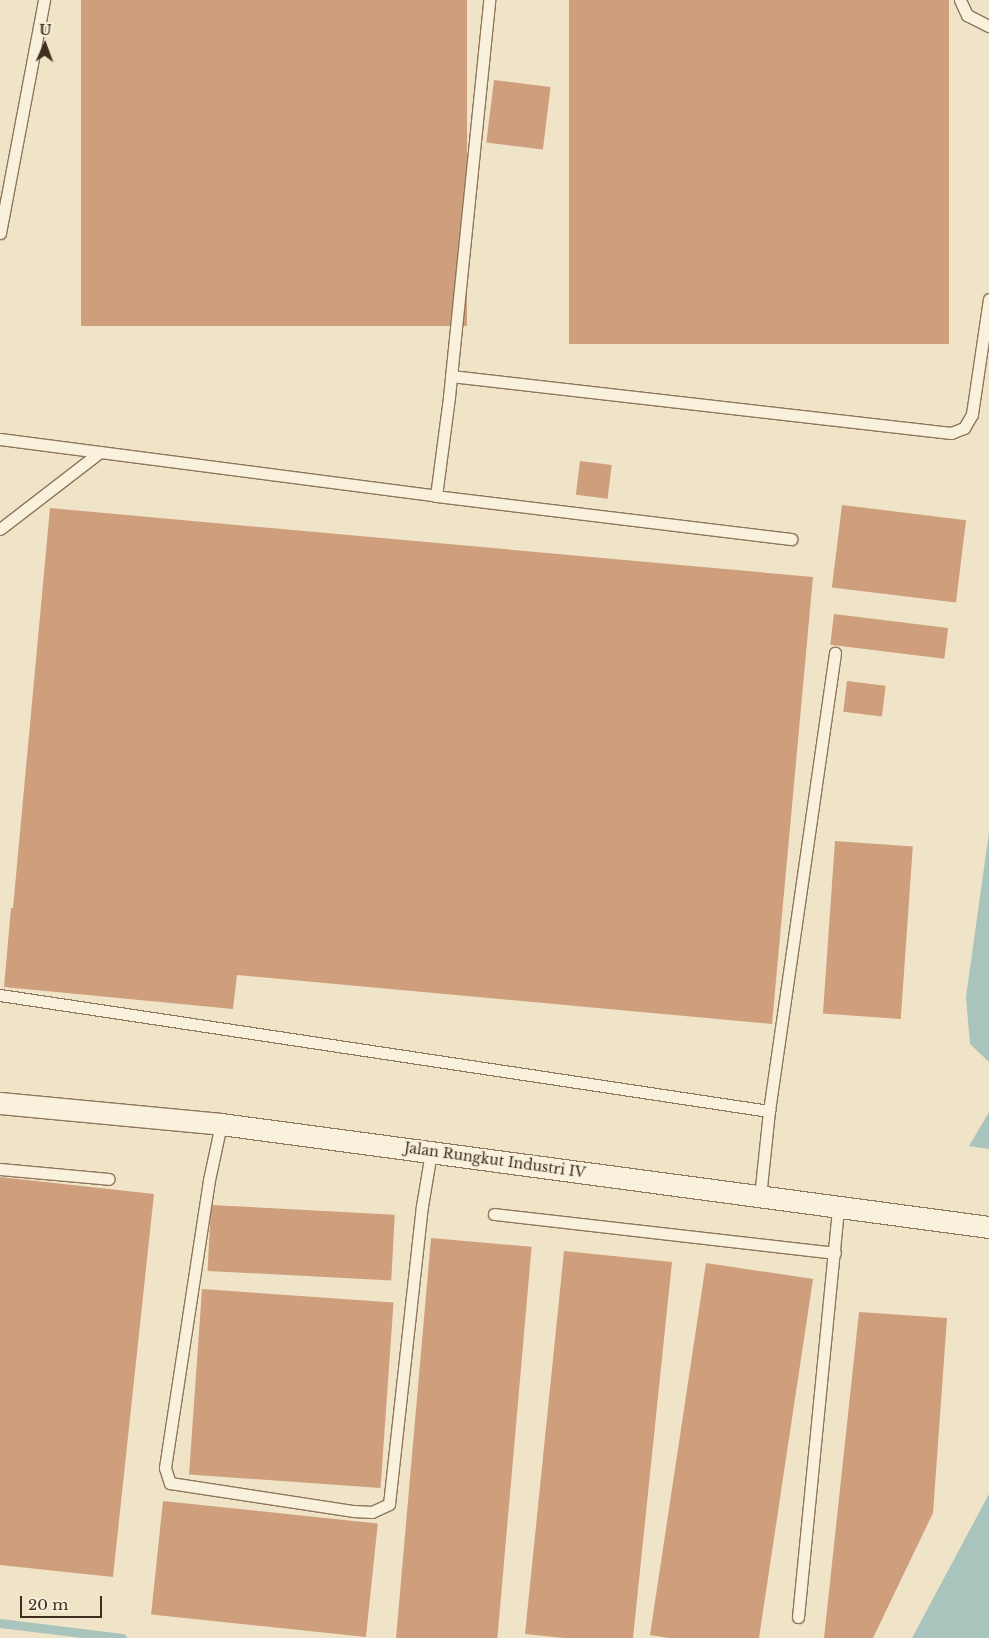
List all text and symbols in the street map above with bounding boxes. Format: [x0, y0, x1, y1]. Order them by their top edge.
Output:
north arrow [20, 20, 70, 70]
text: U [39, 21, 52, 39]
street label: Jalan Rungkut Industri IV [403, 1139, 587, 1181]
scale bar [22, 1586, 105, 1618]
text: 20 m [28, 1595, 68, 1614]

